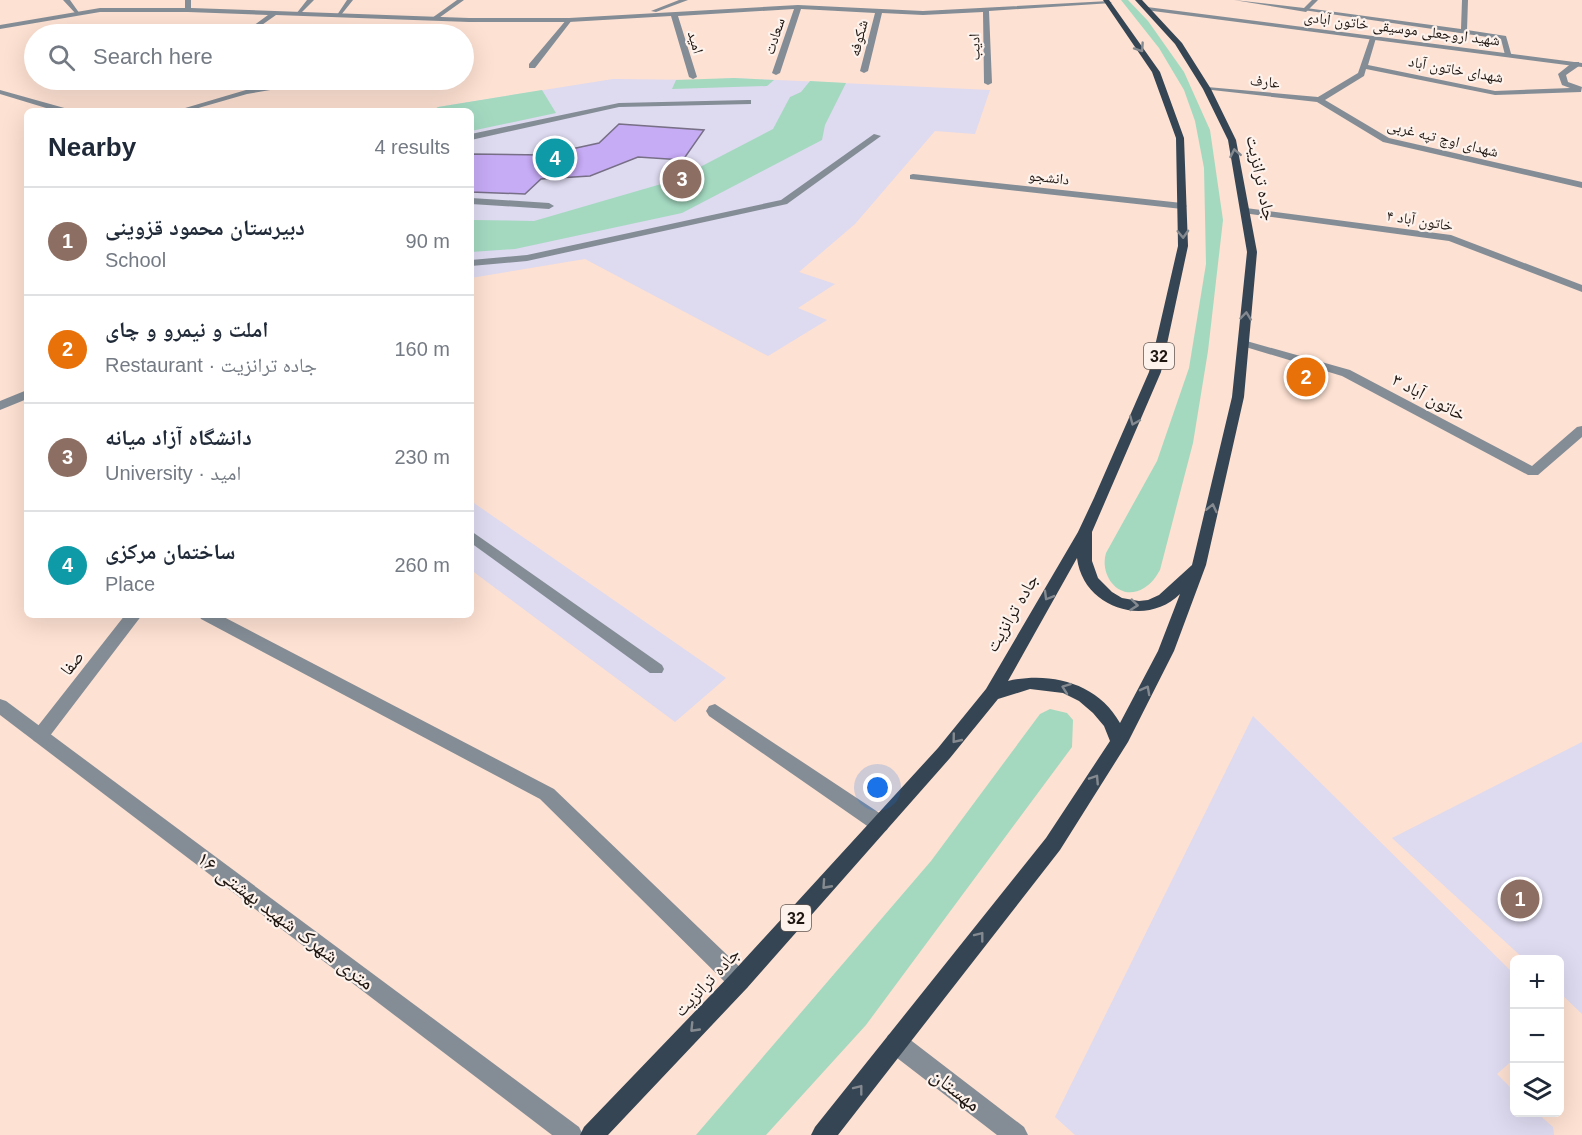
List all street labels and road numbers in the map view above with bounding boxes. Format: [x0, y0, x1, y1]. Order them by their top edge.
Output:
street label: شهید اروجعلی موسیقی خاتون آبادی [1303, 8, 1501, 50]
street label: سعادت [760, 15, 788, 57]
street label: شکوفه [845, 18, 872, 58]
street label: امید [684, 29, 707, 56]
street label: ادیب [965, 33, 983, 61]
street label: شهدای خاتون آباد [1407, 52, 1505, 88]
street label: عارف [1249, 71, 1281, 92]
street label: شهدای اوچ تپه غربی [1385, 116, 1500, 162]
street label: جاده ترانزیت [1242, 134, 1280, 223]
street label: دانشجو [1028, 166, 1070, 189]
street label: خاتون آباد ۴ [1385, 206, 1455, 236]
road number: 32 [1144, 343, 1174, 369]
street label: خاتون آباد ۳ [1388, 369, 1469, 426]
street label: جاده ترانزیت [982, 570, 1043, 656]
street label: صفا [56, 647, 88, 679]
street label: ۱۶ متری شهرک شهيد بهشتی [192, 846, 379, 996]
road number: 32 [781, 905, 811, 931]
street label: جاده ترانزیت [670, 943, 744, 1021]
street label: مهستان [926, 1062, 985, 1116]

